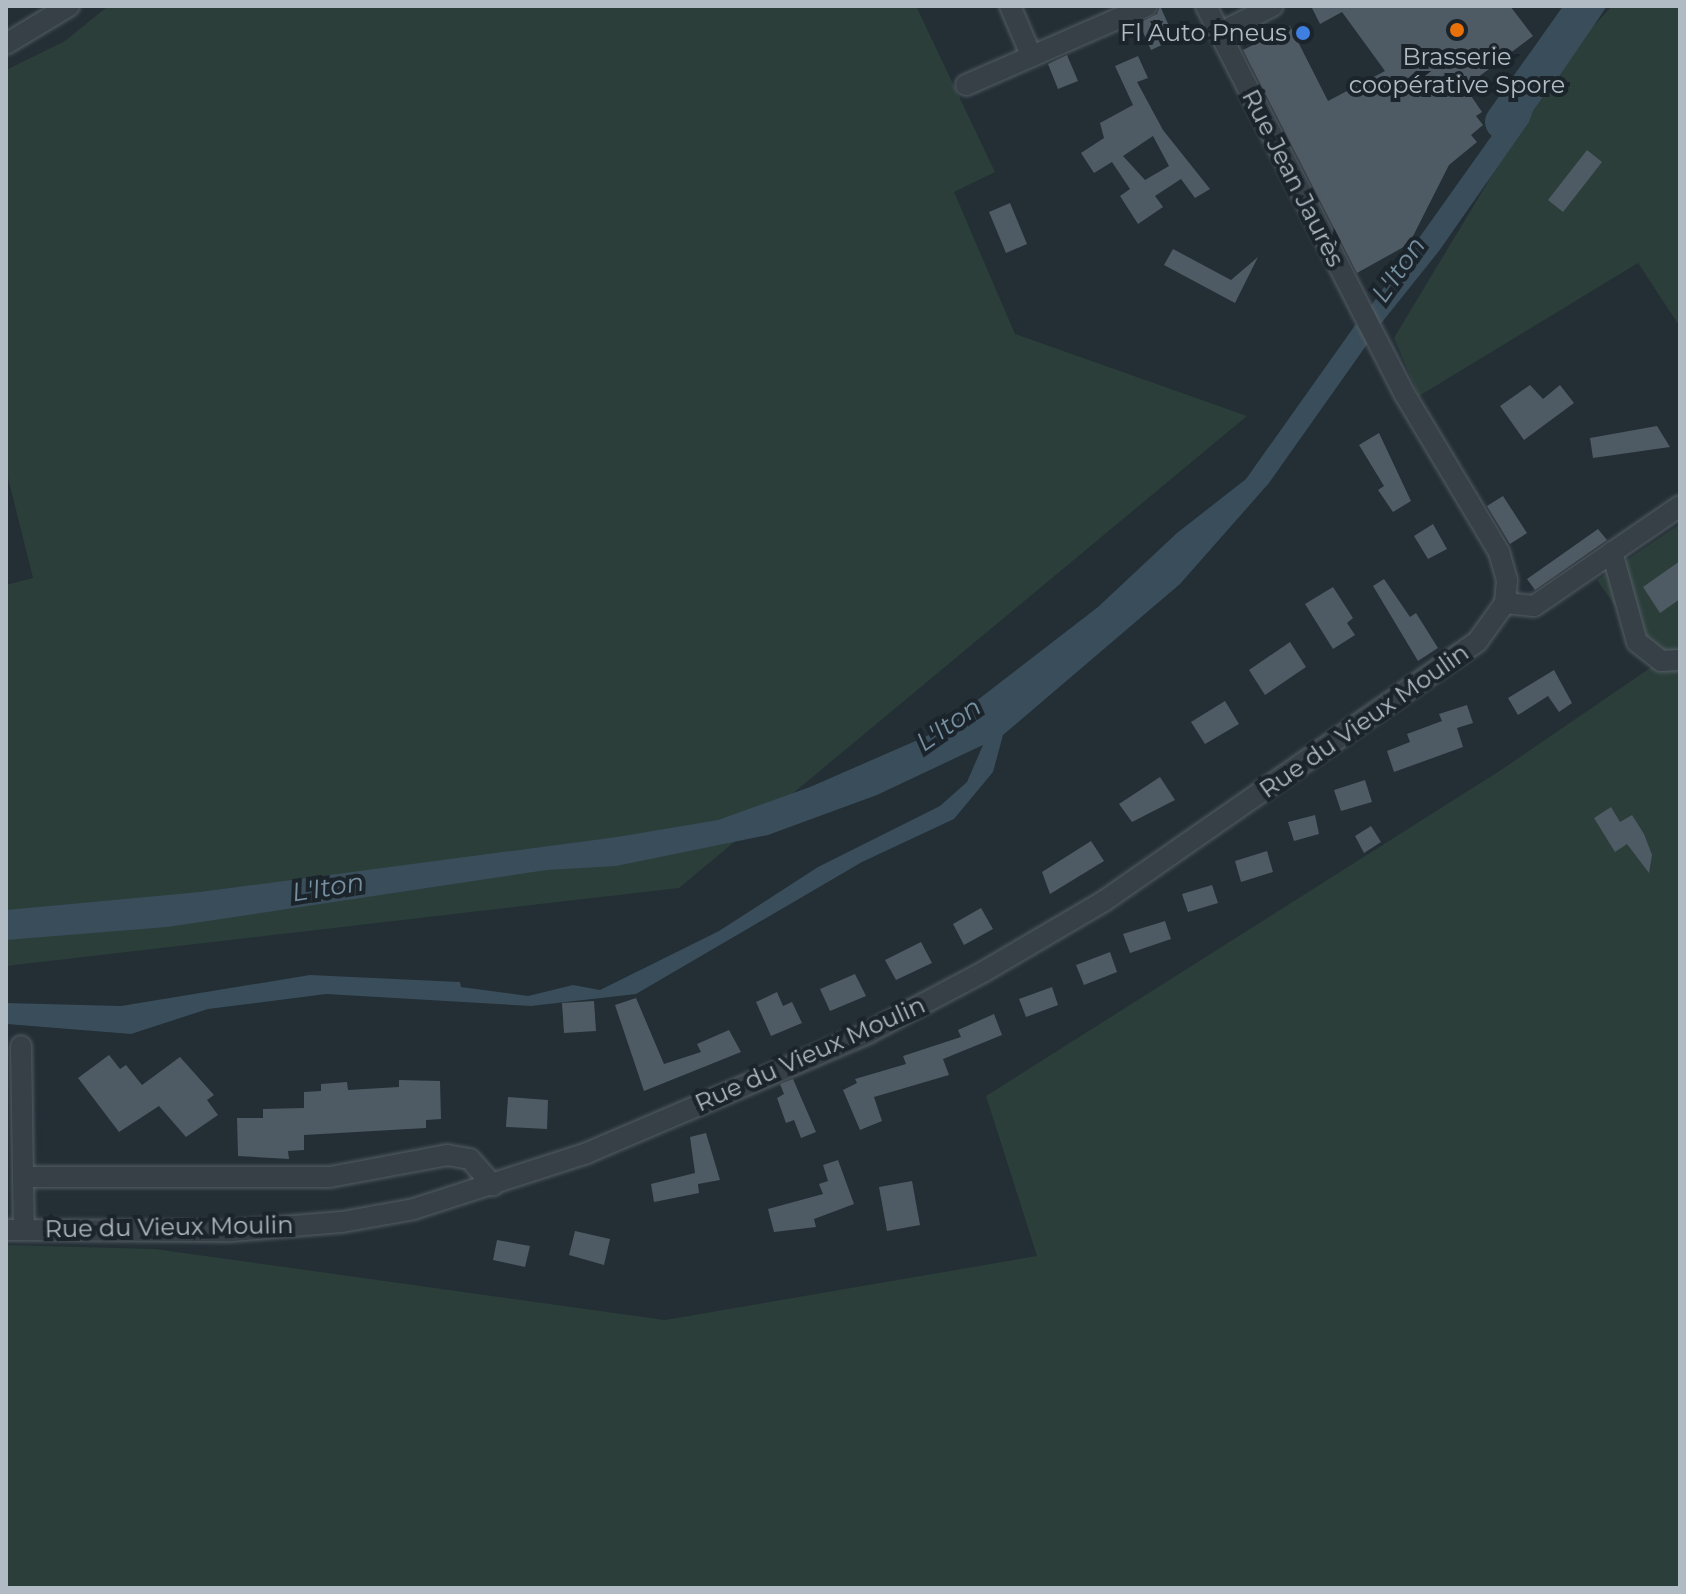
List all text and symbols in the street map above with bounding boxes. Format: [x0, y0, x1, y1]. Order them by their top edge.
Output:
place label: Fl Auto Pneus [1120, 19, 1287, 47]
marker: Brasserie coopérative Spore [1448, 21, 1466, 39]
marker: Fl Auto Pneus [1294, 24, 1312, 42]
place label: Brasserie coopérative Spore [1349, 43, 1565, 99]
street label: Rue Jean Jaurès [1236, 85, 1350, 271]
water label: L'Iton [1365, 231, 1433, 309]
street label: Rue du Vieux Moulin [1254, 638, 1474, 804]
water label: L'Iton [910, 691, 988, 759]
water label: L'Iton [290, 867, 366, 909]
street label: Rue du Vieux Moulin [691, 990, 929, 1118]
street label: Rue du Vieux Moulin [44, 1210, 294, 1244]

